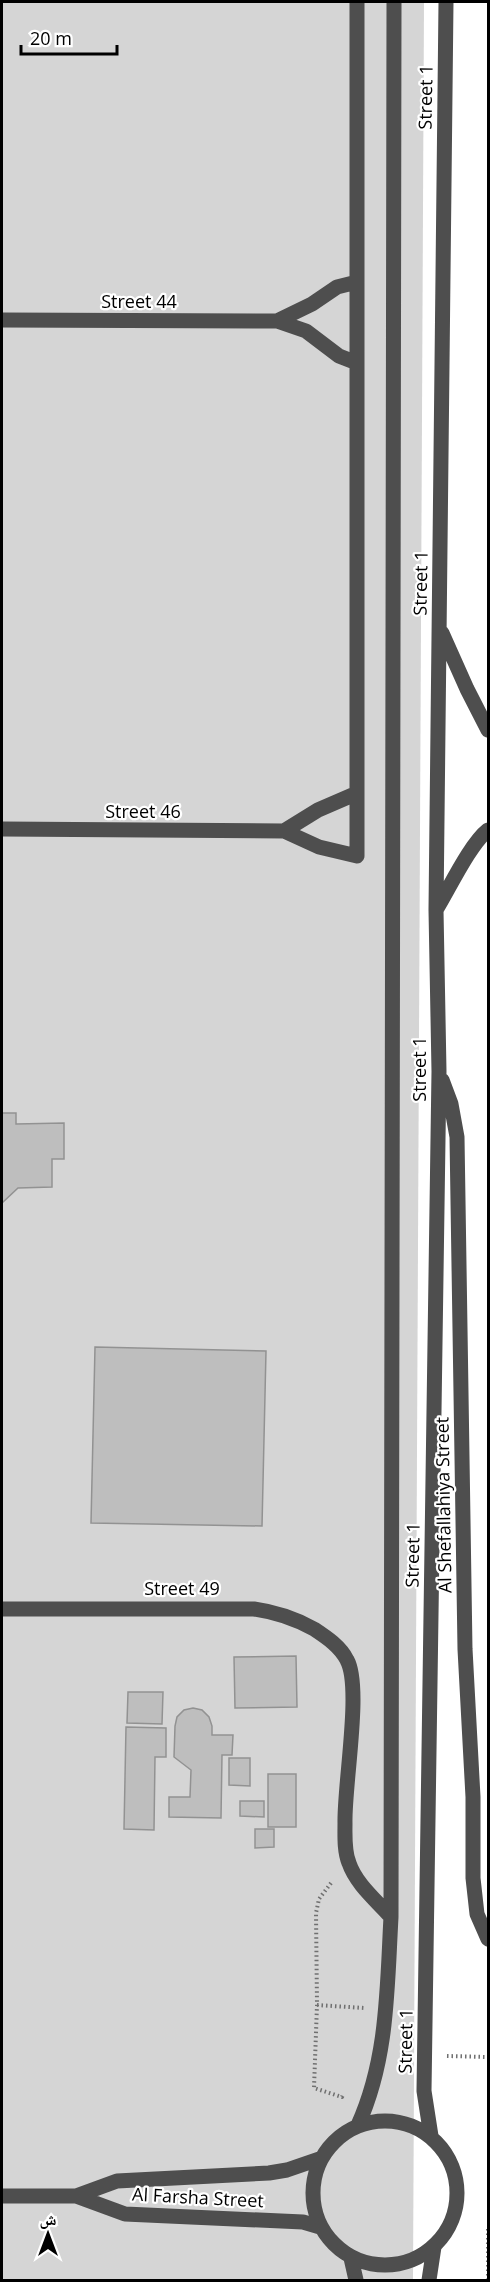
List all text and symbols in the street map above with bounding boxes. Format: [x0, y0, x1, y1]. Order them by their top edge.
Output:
scale bar [21, 18, 117, 56]
text: 20 m [30, 26, 72, 50]
street label: Street 1 [412, 64, 438, 130]
street label: Street 44 [101, 289, 177, 313]
street label: Street 1 [407, 550, 433, 616]
street label: Street 46 [105, 799, 181, 823]
street label: Street 1 [407, 1036, 431, 1102]
street label: Al Shefallahiya Street [429, 1417, 457, 1593]
street label: Street 1 [399, 1522, 425, 1588]
street label: Street 49 [144, 1576, 220, 1600]
street label: Street 1 [392, 2008, 418, 2074]
street label: Al Farsha Street [132, 2182, 264, 2212]
north arrow [18, 2204, 78, 2264]
text: ش [40, 2208, 57, 2230]

